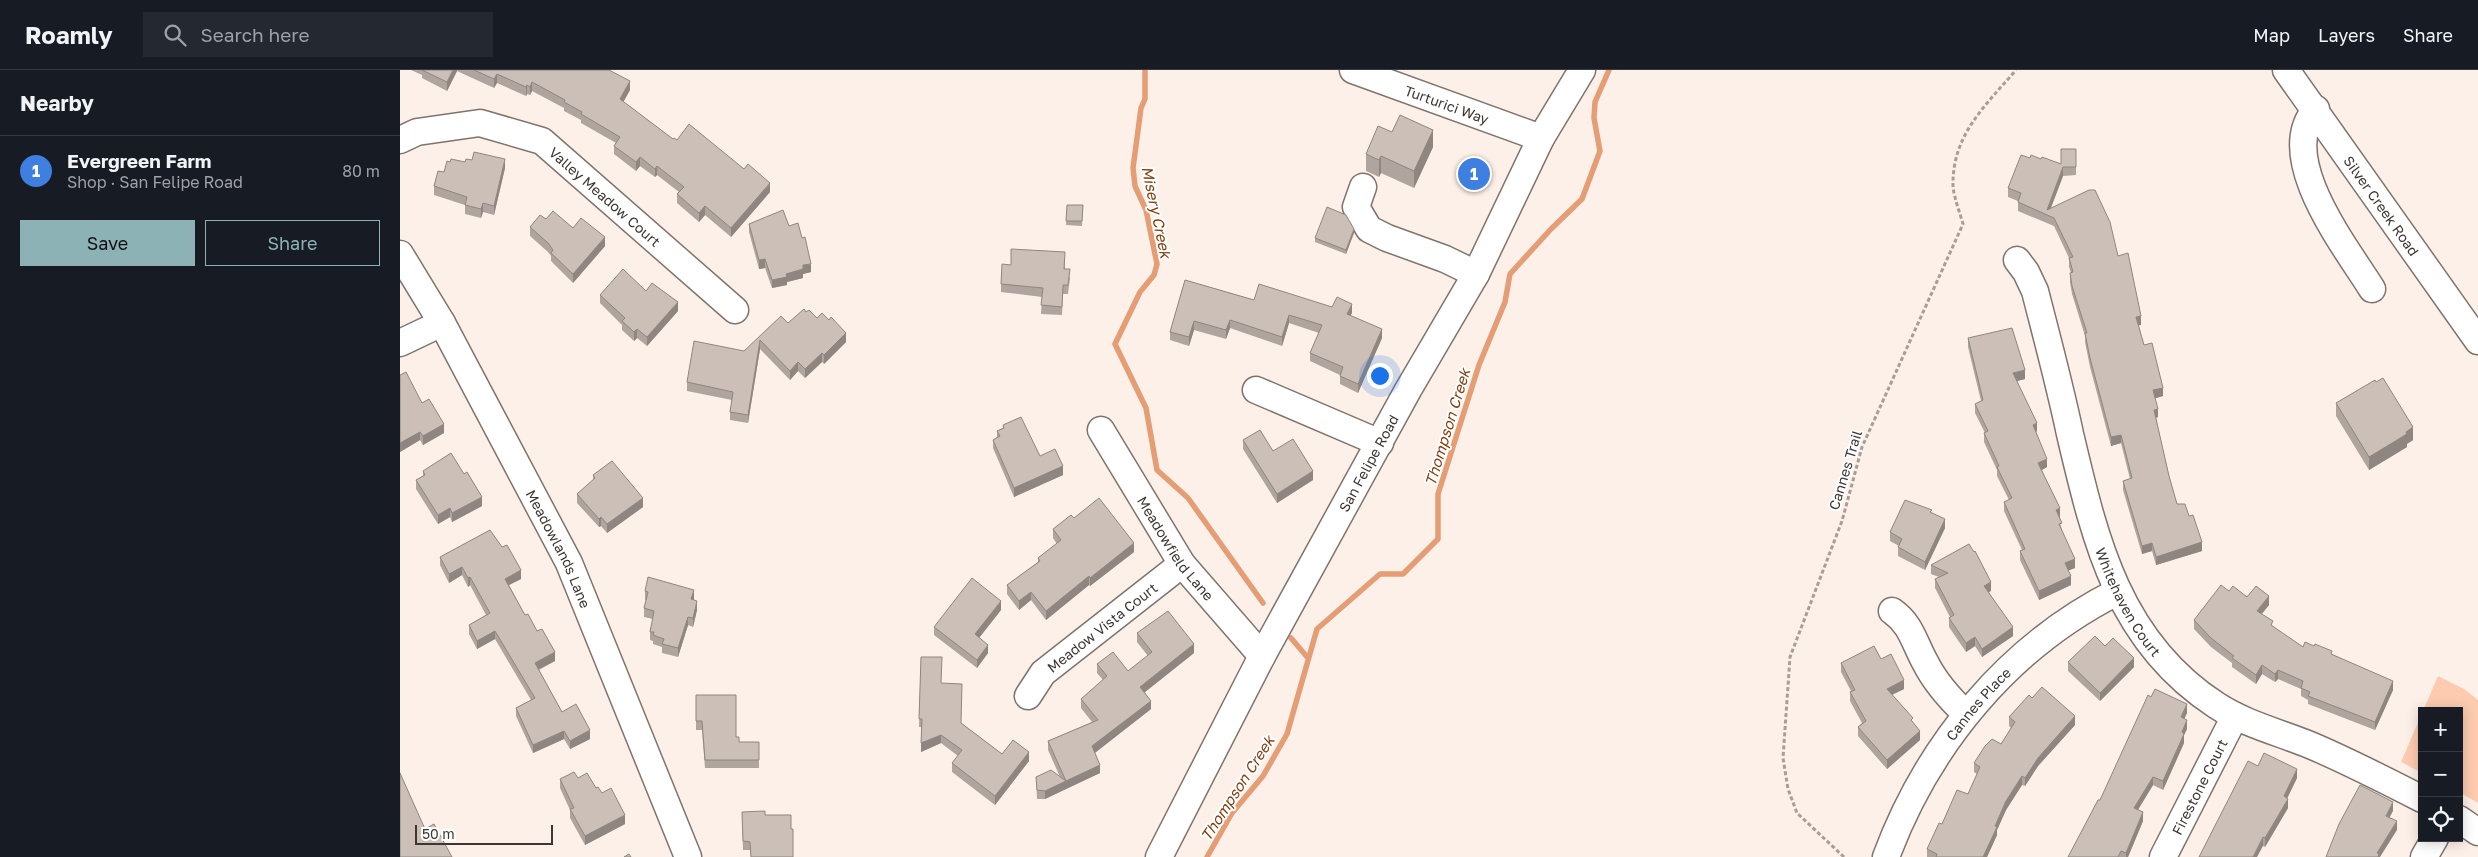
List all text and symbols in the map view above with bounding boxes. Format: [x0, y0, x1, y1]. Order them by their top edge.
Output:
search box [143, 12, 493, 57]
text: Roamly [25, 20, 113, 49]
icon: search [161, 21, 189, 49]
text: Search here [201, 23, 309, 46]
text: Map [2253, 24, 2290, 46]
text: Layers [2318, 24, 2375, 46]
text: Share [2403, 24, 2453, 46]
street label: Turturici Way [1403, 81, 1492, 127]
text: Nearby [20, 90, 94, 116]
street label: Valley Meadow Court [546, 143, 664, 250]
text: Evergreen Farm [67, 149, 211, 172]
street label: Silver Creek Road [2341, 152, 2423, 259]
pin: 1 [1458, 155, 1490, 193]
text: 1 [32, 161, 40, 181]
text: 80 m [342, 161, 380, 181]
water label: Misery Creek [1137, 164, 1176, 261]
text: Shop · San Felipe Road [67, 172, 243, 192]
button: Save [20, 220, 195, 266]
button: Share [205, 220, 380, 266]
your location [1367, 363, 1393, 389]
water label: Thompson Creek [1421, 365, 1474, 488]
street label: San Felipe Road [1334, 412, 1401, 515]
street label: Cannes Trail [1825, 428, 1865, 512]
street label: Meadowlands Lane [523, 486, 595, 610]
street label: Meadowfield Lane [1134, 493, 1218, 603]
street label: Whitehaven Court [2093, 545, 2165, 659]
street label: Meadow Vista Court [1043, 579, 1160, 675]
street label: Cannes Place [1942, 663, 2014, 743]
map controls [2418, 707, 2463, 842]
button: + [2418, 707, 2463, 752]
water label: Thompson Creek [1196, 731, 1279, 844]
street label: Firestone Court [2167, 736, 2230, 837]
button: − [2418, 752, 2463, 797]
button: locate [2418, 797, 2463, 842]
scale bar [415, 822, 552, 845]
text: 50 m [422, 825, 455, 842]

